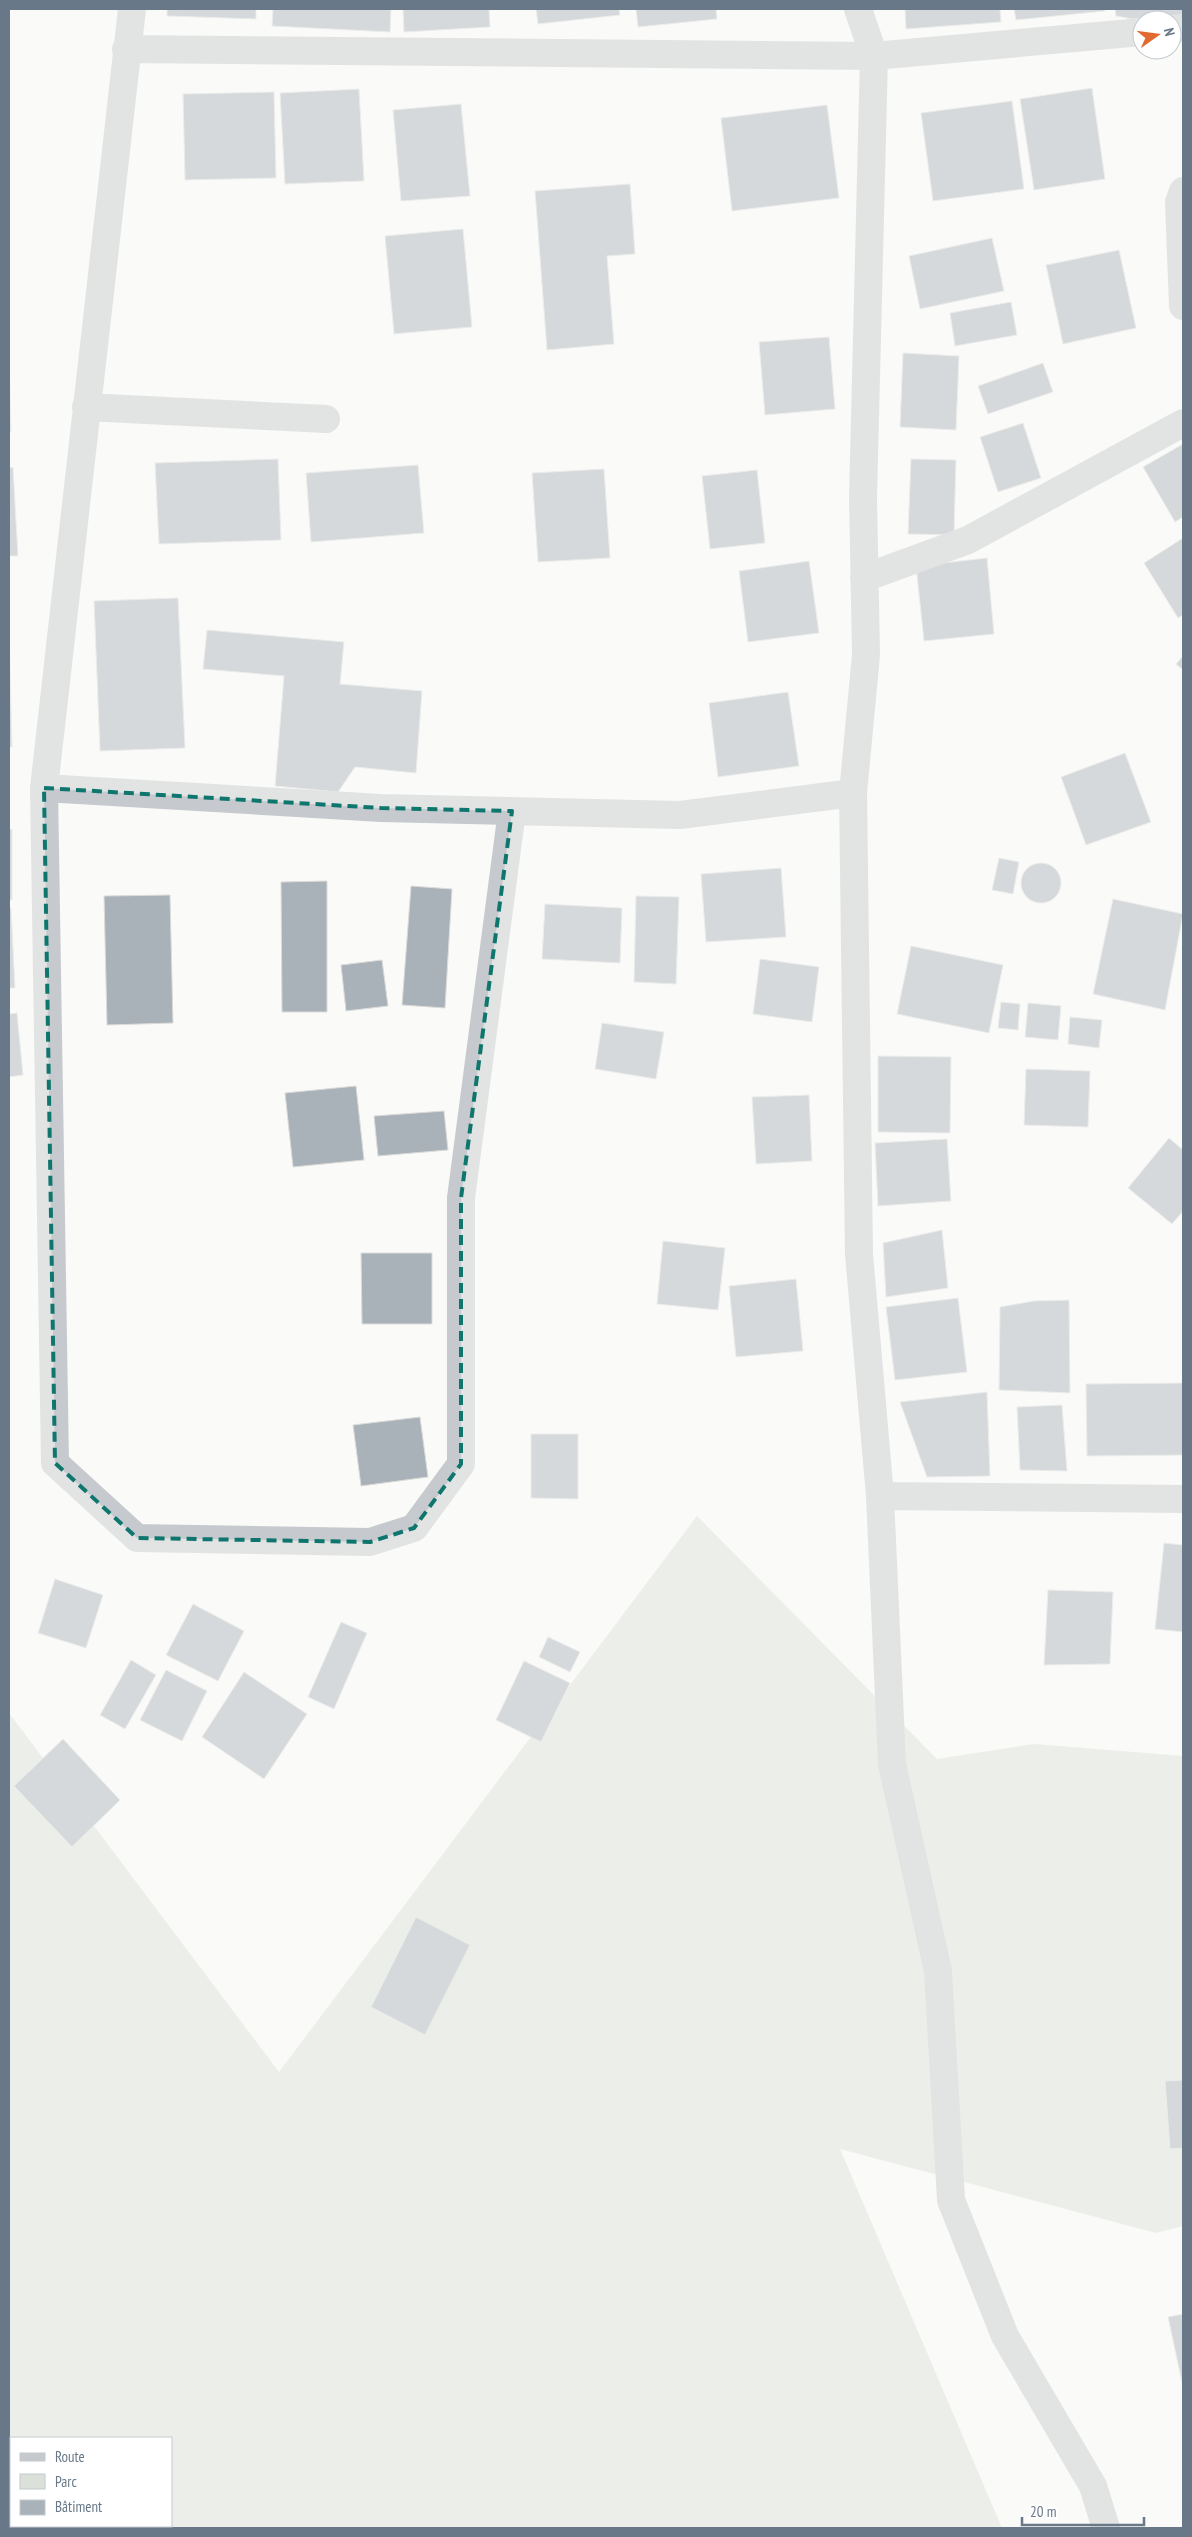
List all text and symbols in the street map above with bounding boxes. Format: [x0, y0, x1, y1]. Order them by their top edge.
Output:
north arrow [1132, 10, 1182, 60]
text: N [1160, 26, 1179, 38]
legend [10, 2437, 172, 2527]
text: Route [55, 2447, 85, 2466]
text: Parc [55, 2472, 77, 2491]
scale bar [1022, 2494, 1144, 2526]
text: Bâtiment [55, 2497, 102, 2516]
text: 20 m [1030, 2502, 1056, 2521]

